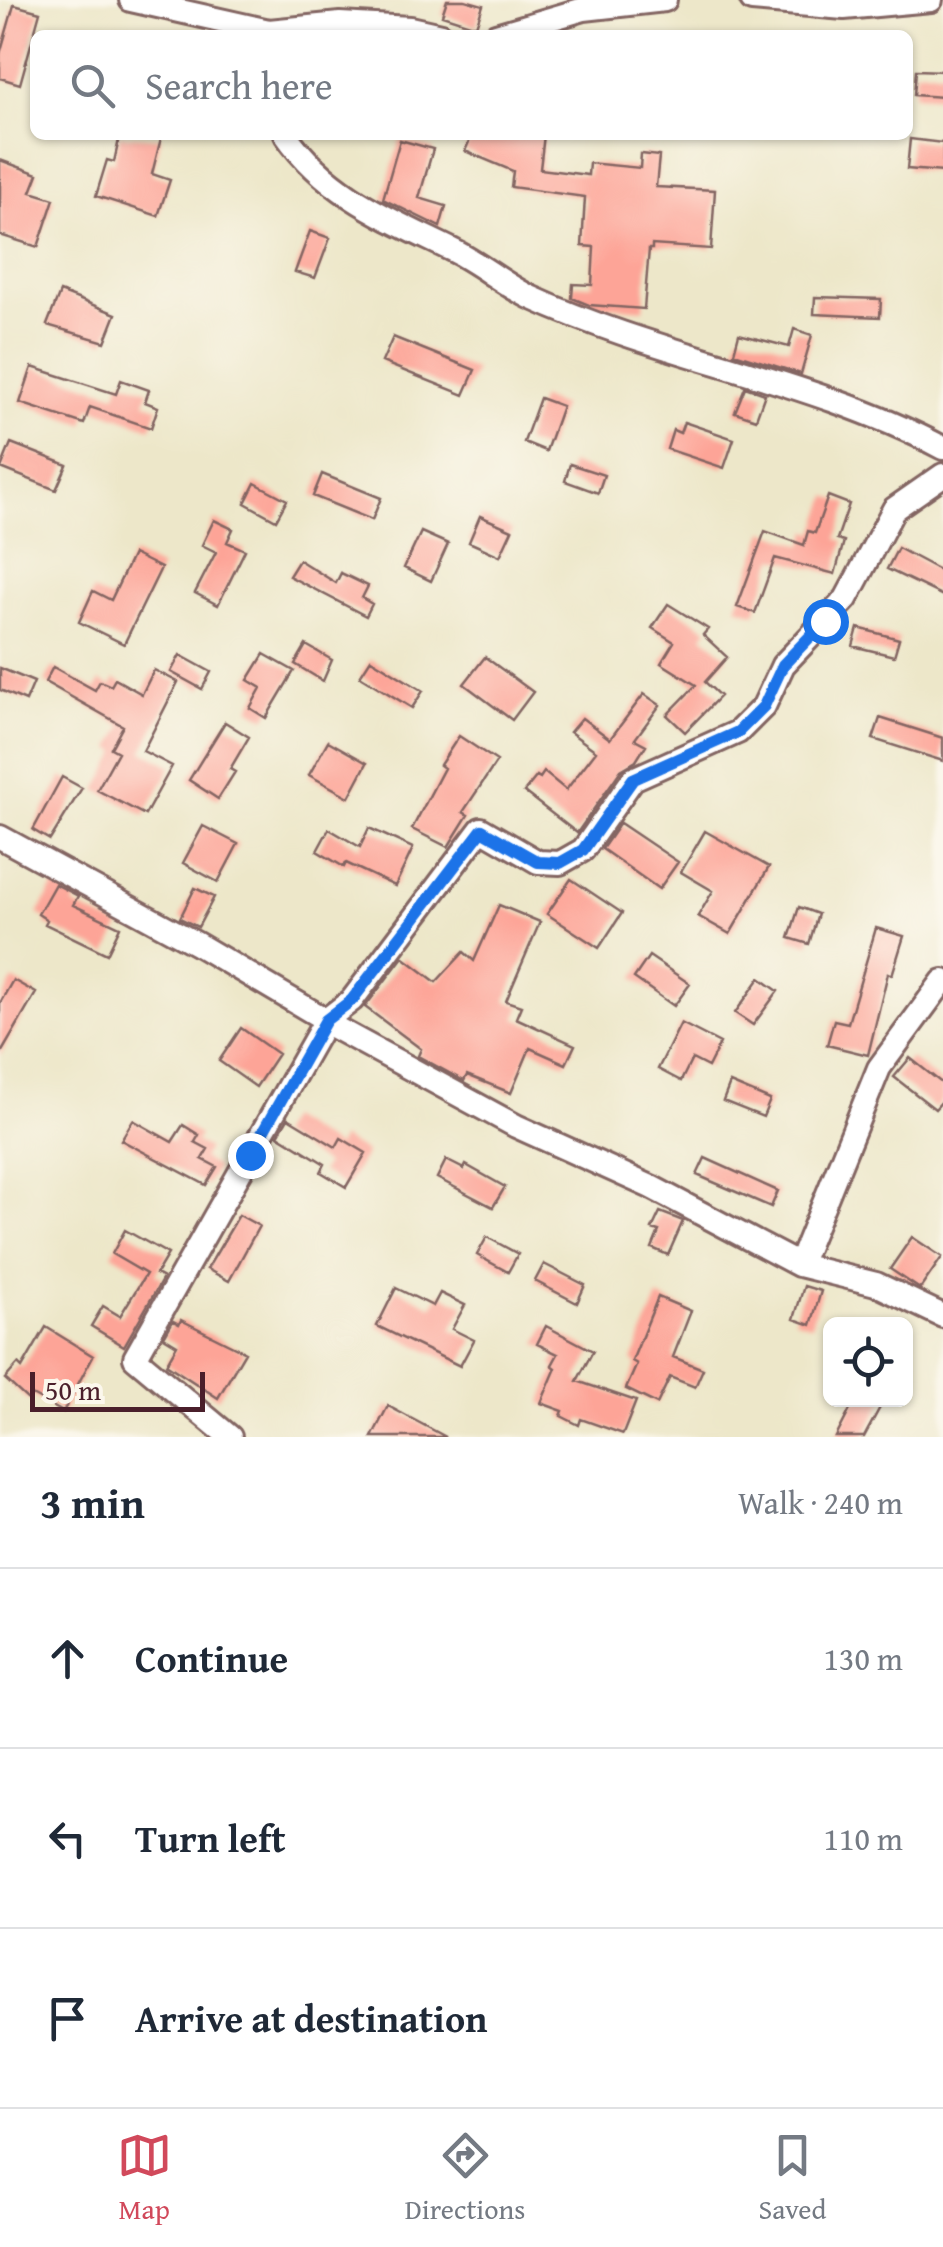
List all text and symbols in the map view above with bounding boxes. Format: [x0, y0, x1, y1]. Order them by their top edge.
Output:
search box [30, 30, 913, 140]
text: Search here [145, 57, 333, 113]
icon: search [65, 58, 120, 113]
route start [803, 599, 849, 645]
route end [228, 1133, 274, 1179]
map controls [823, 1317, 913, 1407]
button: locate [823, 1317, 913, 1407]
scale bar [30, 1367, 205, 1412]
text: 50 m [45, 1369, 101, 1410]
text: 3 min [40, 1472, 145, 1533]
text: Walk · 240 m [738, 1479, 903, 1526]
text: Continue [135, 1630, 288, 1686]
icon: ahead [40, 1631, 95, 1686]
text: 130 m [824, 1635, 903, 1682]
text: Turn left [135, 1810, 286, 1866]
icon: left [40, 1811, 95, 1866]
text: 110 m [824, 1815, 903, 1862]
text: Arrive at destination [135, 1990, 488, 2046]
icon: arrive [40, 1991, 95, 2046]
tab: Map [117, 2128, 172, 2229]
tab: Directions [405, 2128, 525, 2229]
tab: Saved [759, 2128, 826, 2229]

